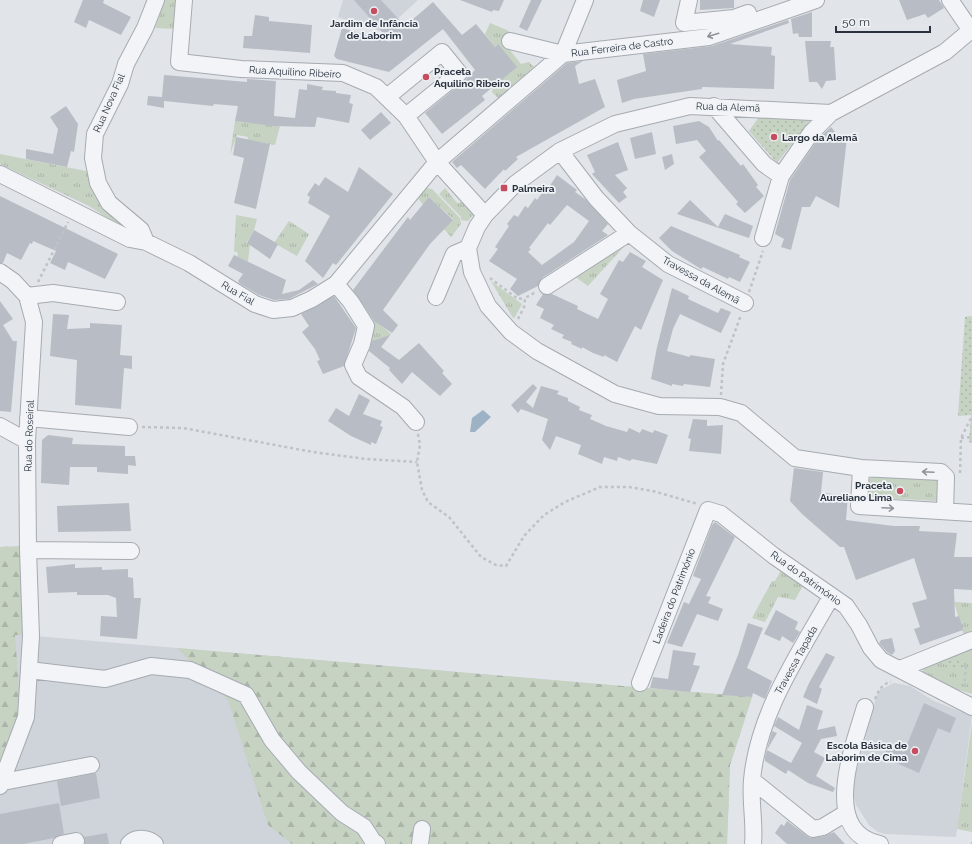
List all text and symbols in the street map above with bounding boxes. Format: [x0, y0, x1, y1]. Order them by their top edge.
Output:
marker: Jardim de Infância de Laborim [369, 6, 379, 16]
scale bar [836, 8, 930, 34]
text: 50 m [842, 15, 870, 29]
place label: Jardim de Infância de Laborim [330, 18, 418, 41]
one-way arrow [706, 32, 719, 39]
street label: Rua Ferreira de Castro [570, 35, 674, 59]
street label: Rua Aquilino Ribeiro [249, 64, 341, 80]
place label: Praceta Aquilino Ribeiro [434, 66, 510, 89]
street label: Rua Nova Fial [91, 72, 127, 134]
marker: Praceta Aquilino Ribeiro [421, 72, 431, 82]
street label: Rua da Alemã [696, 100, 760, 114]
marker: Largo da Alemã [769, 132, 779, 142]
place label: Largo da Alemã [782, 132, 858, 143]
marker: Palmeira [499, 183, 509, 193]
place label: Palmeira [512, 183, 555, 194]
street label: Travessa da Alemã [660, 254, 742, 306]
street label: Rua Fial [219, 279, 257, 307]
street label: Rua do Roseiral [22, 400, 36, 472]
one-way arrow [922, 468, 935, 475]
place label: Praceta Aureliano Lima [820, 480, 892, 503]
marker: Praceta Aureliano Lima [895, 486, 905, 496]
one-way arrow [881, 504, 894, 511]
street label: Ladeira do Património [651, 547, 697, 645]
street label: Rua do Património [768, 549, 844, 607]
street label: Travessa Tapada [773, 624, 819, 696]
place label: Escola Básica de Laborim de Cima [826, 740, 907, 763]
marker: Escola Básica de Laborim de Cima [910, 746, 920, 756]

